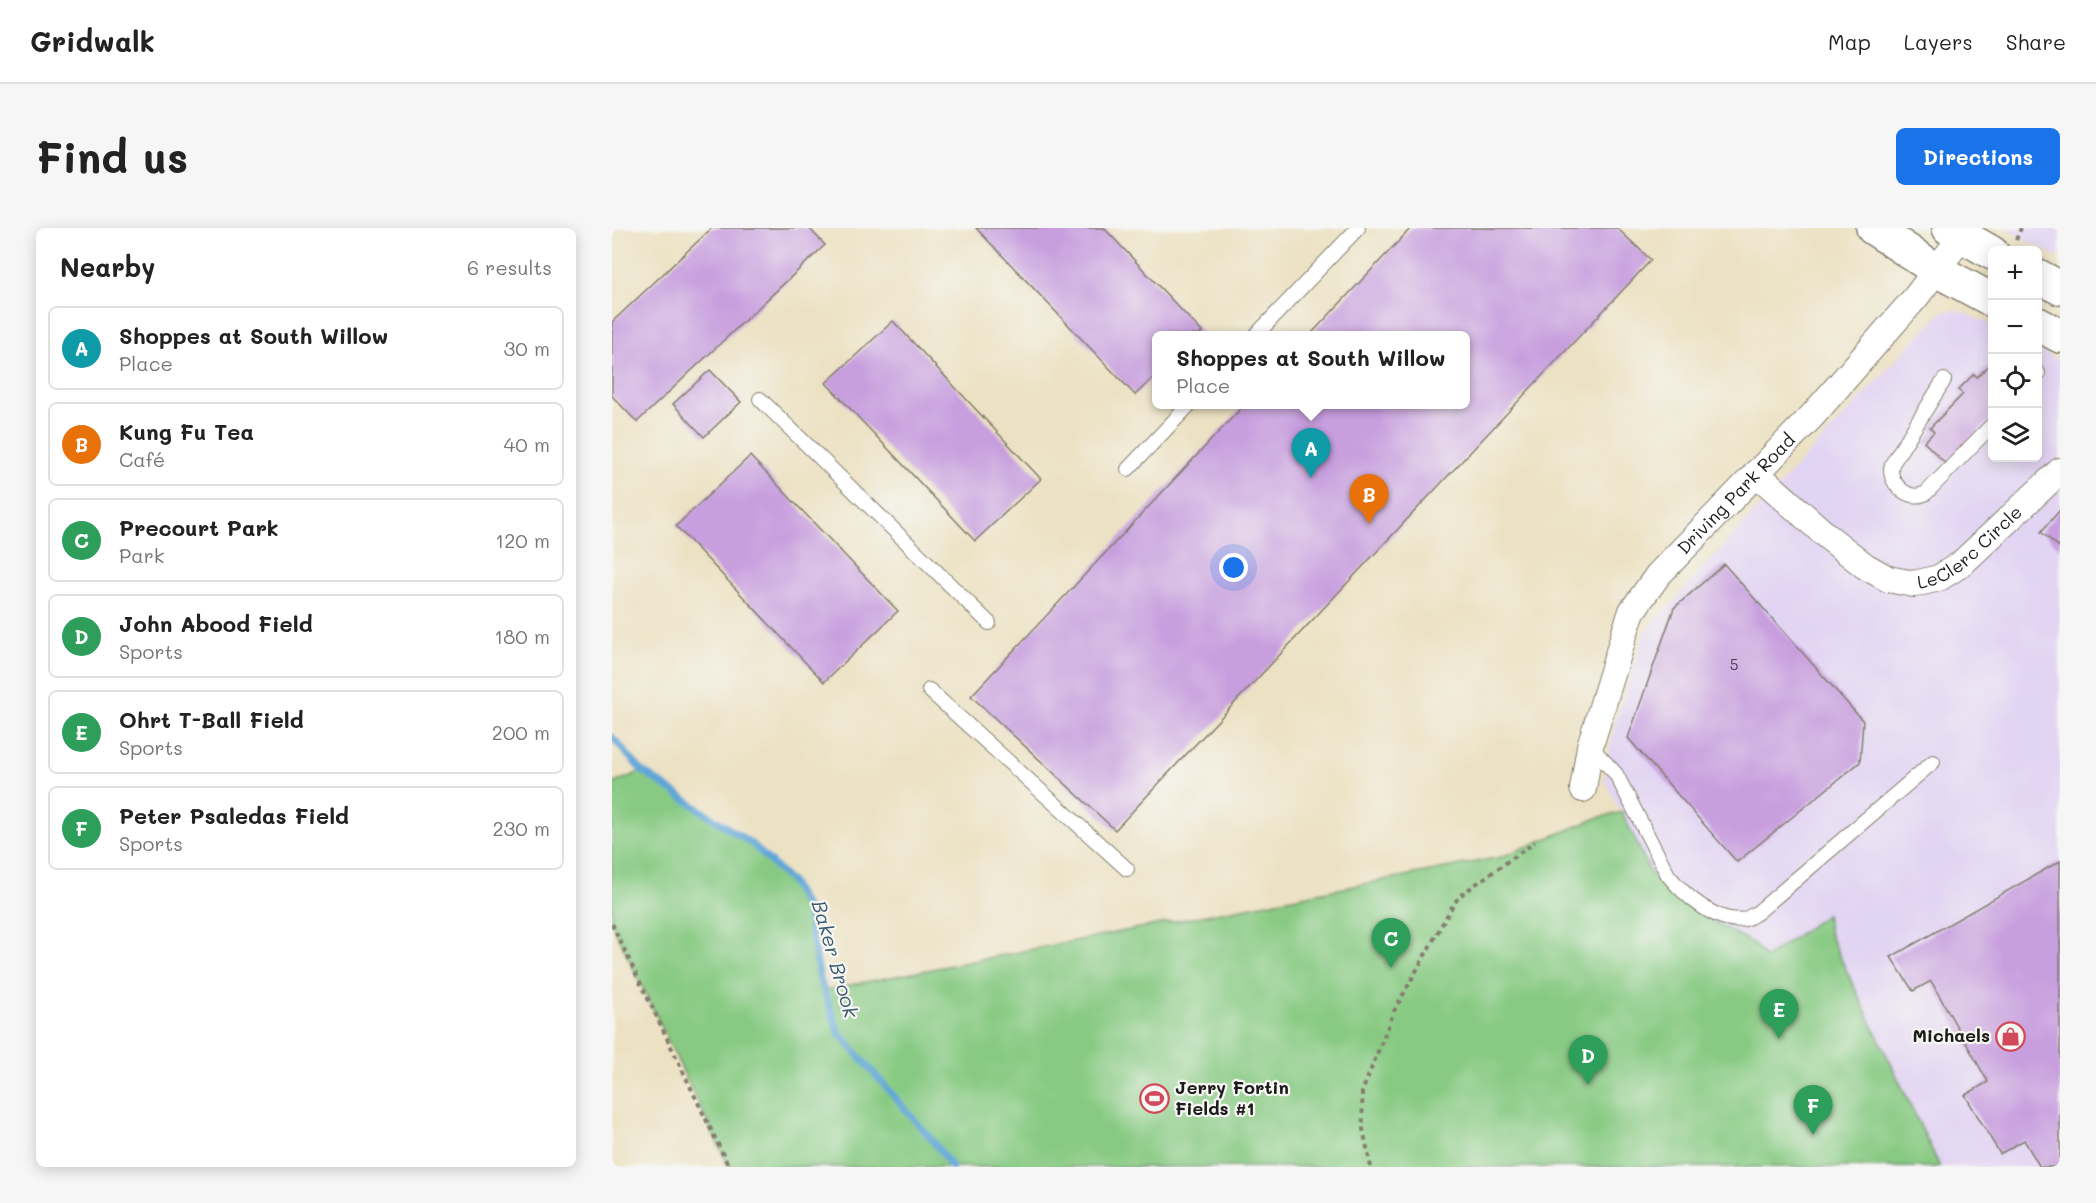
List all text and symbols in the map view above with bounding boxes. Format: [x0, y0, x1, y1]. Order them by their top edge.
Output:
text: Gridwalk [30, 23, 155, 59]
text: Map [1828, 28, 1871, 55]
text: Layers [1904, 28, 1973, 55]
text: Share [2006, 28, 2066, 55]
button: Directions [1896, 128, 2060, 185]
text: Find us [36, 129, 188, 184]
map controls [1988, 246, 2042, 462]
button: + [1988, 246, 2042, 300]
text: Nearby [60, 250, 155, 284]
text: 6 results [467, 254, 552, 280]
button: − [1988, 300, 2042, 354]
text: Shoppes at South Willow [119, 321, 389, 350]
popup [1152, 331, 1470, 409]
text: A [75, 335, 88, 361]
text: 30 m [504, 335, 550, 361]
text: Shoppes at South Willow [1176, 343, 1446, 372]
text: Place [119, 350, 173, 376]
button: locate [1988, 354, 2042, 408]
text: Place [1176, 372, 1230, 398]
button: layers [1988, 408, 2042, 462]
text: Kung Fu Tea [119, 417, 254, 446]
pin: A [1292, 428, 1330, 478]
street label: Driving Park Road [1671, 428, 1800, 559]
text: B [75, 431, 88, 457]
text: 40 m [504, 431, 550, 457]
text: Café [119, 446, 165, 472]
pin: B [1350, 474, 1389, 524]
street label: LeClerc Circle [1914, 500, 2027, 594]
text: Precourt Park [119, 513, 279, 542]
text: C [74, 527, 89, 553]
text: 120 m [495, 527, 550, 553]
text: Park [119, 542, 164, 568]
your location [1219, 553, 1248, 582]
text: John Abood Field [119, 609, 313, 638]
text: D [74, 623, 89, 649]
text: 180 m [494, 623, 550, 649]
text: Sports [119, 638, 183, 664]
house number: 5 [1730, 654, 1738, 674]
text: Ohrt T-Ball Field [119, 705, 304, 734]
text: E [75, 719, 88, 745]
text: 200 m [492, 719, 550, 745]
text: Sports [119, 734, 183, 760]
text: Peter Psaledas Field [119, 801, 349, 830]
text: F [75, 815, 88, 841]
text: 230 m [492, 815, 550, 841]
text: Sports [119, 830, 183, 856]
water label: Baker Brook [807, 897, 865, 1021]
pin: C [1372, 918, 1410, 968]
pin: E [1760, 990, 1798, 1039]
shop icon: Michaels [1995, 1020, 2027, 1052]
place label: Michaels [1912, 1023, 1990, 1047]
pin: D [1568, 1036, 1608, 1085]
place label: Jerry Fortin Fields #1 [1175, 1075, 1289, 1120]
sports icon: Jerry Fortin Fields #1 [1138, 1082, 1170, 1114]
pin: F [1794, 1086, 1832, 1135]

